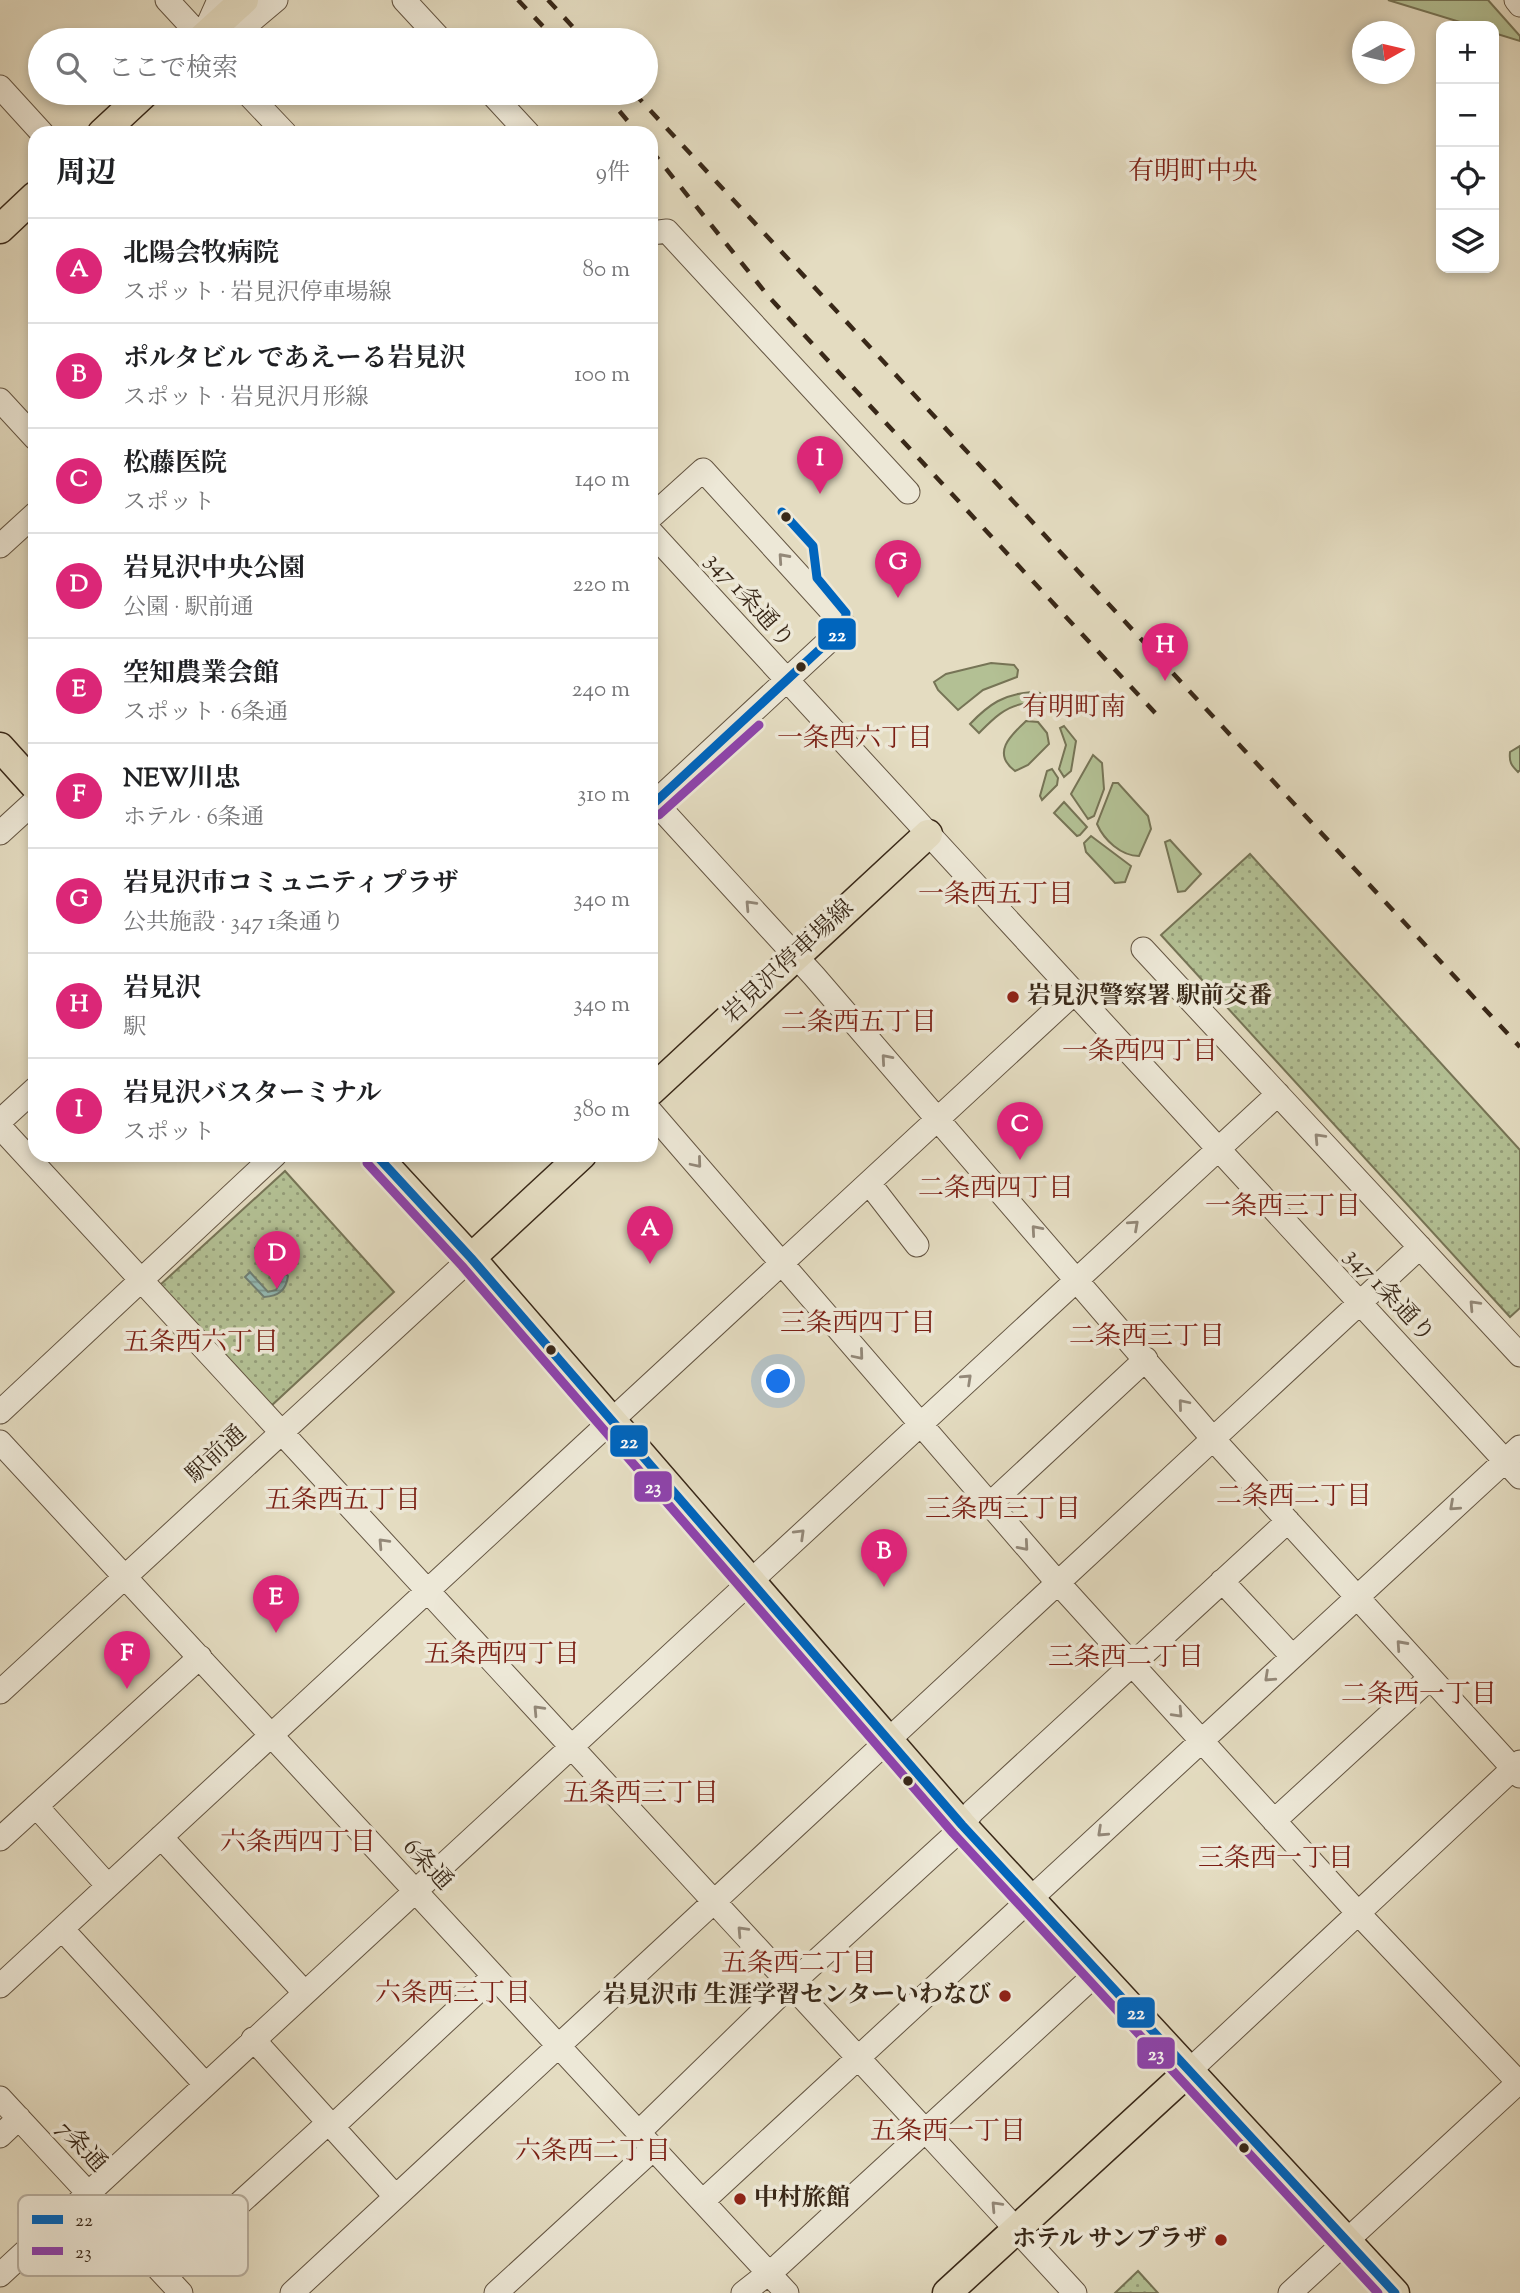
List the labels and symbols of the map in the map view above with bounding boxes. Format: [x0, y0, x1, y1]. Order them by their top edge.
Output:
north arrow [1352, 21, 1415, 84]
district label: 有明町中央 [1128, 154, 1258, 191]
pin: I [797, 436, 843, 494]
unlabelled marker [779, 510, 793, 524]
pin: G [875, 540, 921, 598]
street label: 347 1条通り [697, 545, 801, 657]
one-way arrow [778, 553, 791, 566]
line badge: 22 [817, 617, 857, 651]
text: 22 [828, 623, 846, 650]
pin: H [1142, 623, 1188, 681]
unlabelled marker [794, 660, 808, 674]
district label: 有明町南 [1022, 690, 1126, 727]
district label: 一条西六丁目 [777, 721, 933, 758]
district label: 一条西五丁目 [918, 877, 1074, 914]
street label: 岩見沢停車場線 [716, 892, 862, 1032]
one-way arrow [746, 900, 758, 913]
place label: 岩見沢警察署 駅前交番 [1027, 980, 1272, 1014]
marker: 岩見沢警察署 駅前交番 [1005, 989, 1021, 1005]
district label: 二条西五丁目 [781, 1005, 937, 1042]
district label: 一条西四丁目 [1062, 1034, 1218, 1071]
one-way arrow [882, 1054, 894, 1067]
pin: C [997, 1102, 1043, 1160]
one-way arrow [1314, 1133, 1327, 1146]
one-way arrow [688, 1155, 701, 1167]
district label: 二条西四丁目 [918, 1171, 1074, 1208]
district label: 一条西三丁目 [1205, 1189, 1361, 1226]
pin: A [627, 1206, 673, 1264]
one-way arrow [1126, 1221, 1139, 1233]
one-way arrow [1032, 1226, 1044, 1239]
pin: D [254, 1231, 300, 1289]
street label: 347 1条通り [1336, 1241, 1442, 1351]
one-way arrow [1469, 1300, 1482, 1313]
district label: 三条西四丁目 [780, 1306, 936, 1343]
district label: 二条西三丁目 [1069, 1319, 1225, 1356]
district label: 五条西六丁目 [123, 1325, 279, 1362]
unlabelled marker [544, 1343, 558, 1357]
one-way arrow [851, 1347, 863, 1360]
your location [761, 1364, 795, 1398]
one-way arrow [959, 1375, 972, 1388]
one-way arrow [1179, 1399, 1191, 1412]
street label: 駅前通 [179, 1418, 255, 1492]
line badge: 22 [609, 1424, 649, 1458]
text: 22 [620, 1430, 638, 1457]
line badge: 23 [633, 1470, 673, 1503]
text: 23 [645, 1475, 662, 1502]
district label: 二条西二丁目 [1216, 1479, 1372, 1516]
district label: 五条西五丁目 [265, 1483, 421, 1520]
district label: 三条西三丁目 [925, 1492, 1081, 1529]
one-way arrow [1449, 1498, 1462, 1510]
pin: B [861, 1529, 907, 1587]
one-way arrow [792, 1530, 805, 1543]
one-way arrow [1016, 1537, 1028, 1550]
one-way arrow [378, 1538, 391, 1551]
pin: E [253, 1575, 299, 1633]
pin: F [104, 1631, 150, 1689]
district label: 五条西四丁目 [424, 1637, 580, 1674]
district label: 三条西二丁目 [1048, 1640, 1204, 1677]
one-way arrow [1397, 1641, 1409, 1654]
one-way arrow [1264, 1668, 1277, 1681]
district label: 二条西一丁目 [1341, 1677, 1497, 1714]
one-way arrow [533, 1705, 546, 1718]
one-way arrow [1170, 1705, 1183, 1718]
unlabelled marker [901, 1774, 915, 1788]
district label: 五条西三丁目 [563, 1776, 719, 1813]
one-way arrow [1097, 1823, 1110, 1836]
district label: 六条西四丁目 [220, 1825, 376, 1862]
street label: 6条通 [394, 1831, 460, 1899]
district label: 三条西一丁目 [1198, 1841, 1354, 1878]
one-way arrow [737, 1926, 750, 1939]
district label: 五条西二丁目 [721, 1946, 877, 1983]
district label: 六条西三丁目 [375, 1976, 531, 2013]
place label: 岩見沢市 生涯学習センターいわなび [603, 1979, 991, 2013]
marker: 岩見沢市 生涯学習センターいわなび [997, 1988, 1013, 2004]
line badge: 22 [1116, 1996, 1156, 2029]
text: 22 [1127, 2001, 1145, 2028]
line badge: 23 [1136, 2036, 1176, 2070]
text: 23 [1148, 2042, 1165, 2069]
street label: 7条通 [48, 2113, 114, 2181]
district label: 五条西一丁目 [870, 2114, 1026, 2151]
district label: 六条西二丁目 [515, 2134, 671, 2171]
unlabelled marker [1237, 2141, 1251, 2155]
place label: 中村旅館 [754, 2182, 850, 2216]
marker: 中村旅館 [732, 2191, 748, 2207]
legend [18, 2195, 248, 2276]
one-way arrow [991, 2201, 1004, 2214]
text: 22 [75, 2208, 93, 2235]
place label: ホテル サンプラザ [1012, 2223, 1207, 2257]
marker: ホテル サンプラザ [1213, 2232, 1229, 2248]
text: 23 [75, 2240, 92, 2267]

